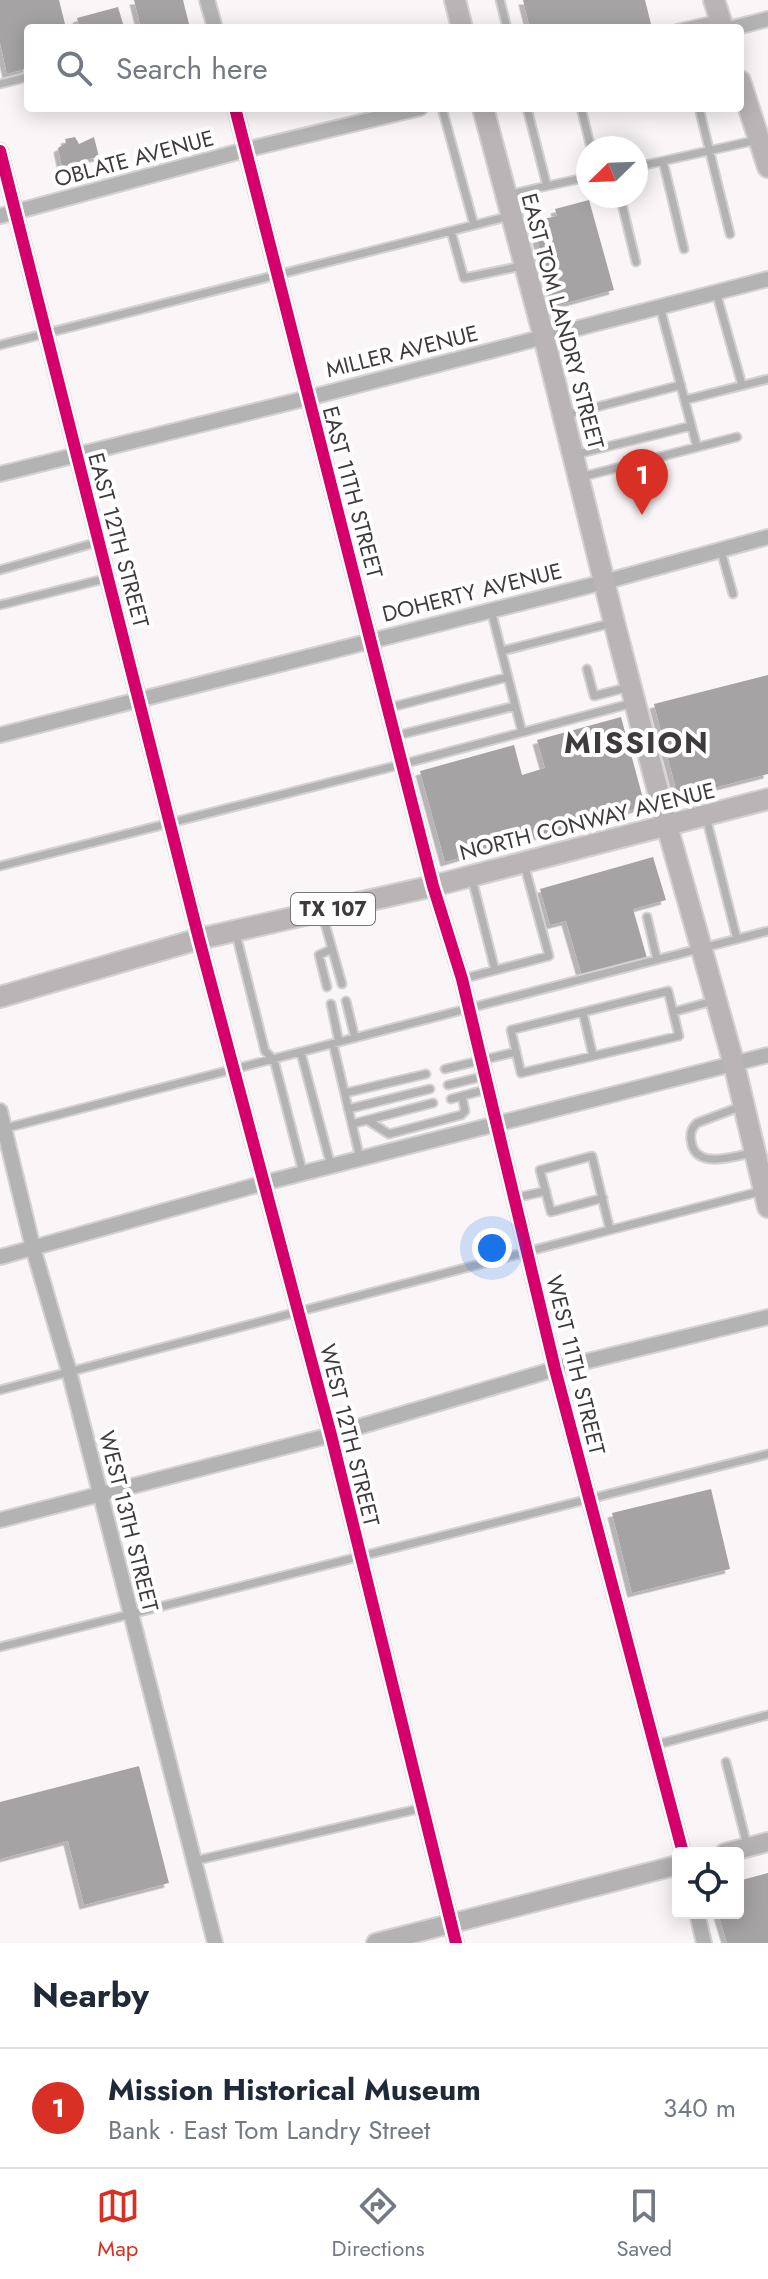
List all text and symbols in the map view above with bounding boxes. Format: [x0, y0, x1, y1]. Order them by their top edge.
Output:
search box [24, 24, 744, 112]
icon: search [52, 46, 96, 90]
text: Search here [116, 47, 268, 90]
street label: OBLATE AVENUE [51, 121, 217, 195]
north arrow [576, 136, 648, 208]
street label: EAST TOM LANDRY STREET [513, 189, 613, 453]
street label: MILLER AVENUE [322, 317, 482, 385]
street label: EAST 11TH STREET [315, 402, 392, 582]
street label: EAST 12TH STREET [80, 449, 158, 632]
pin: 1 [616, 449, 668, 515]
street label: DOHERTY AVENUE [379, 554, 565, 630]
district label: MISSION [564, 721, 710, 764]
street label: NORTH CONWAY AVENUE [456, 774, 718, 868]
road number: TX 107 [291, 893, 375, 925]
your location [472, 1228, 512, 1268]
street label: WEST 11TH STREET [538, 1272, 614, 1459]
street label: WEST 12TH STREET [312, 1341, 388, 1530]
street label: WEST 13TH STREET [91, 1427, 167, 1616]
map controls [672, 1847, 744, 1919]
button: locate [672, 1847, 744, 1919]
text: Nearby [32, 1971, 149, 2020]
text: Mission Historical Museum [108, 2068, 481, 2111]
text: 1 [51, 2089, 65, 2127]
text: 340 m [663, 2089, 736, 2127]
text: Bank · East Tom Landry Street [108, 2111, 430, 2149]
tab: Map [96, 2184, 140, 2264]
tab: Directions [332, 2184, 425, 2264]
tab: Saved [616, 2184, 672, 2264]

